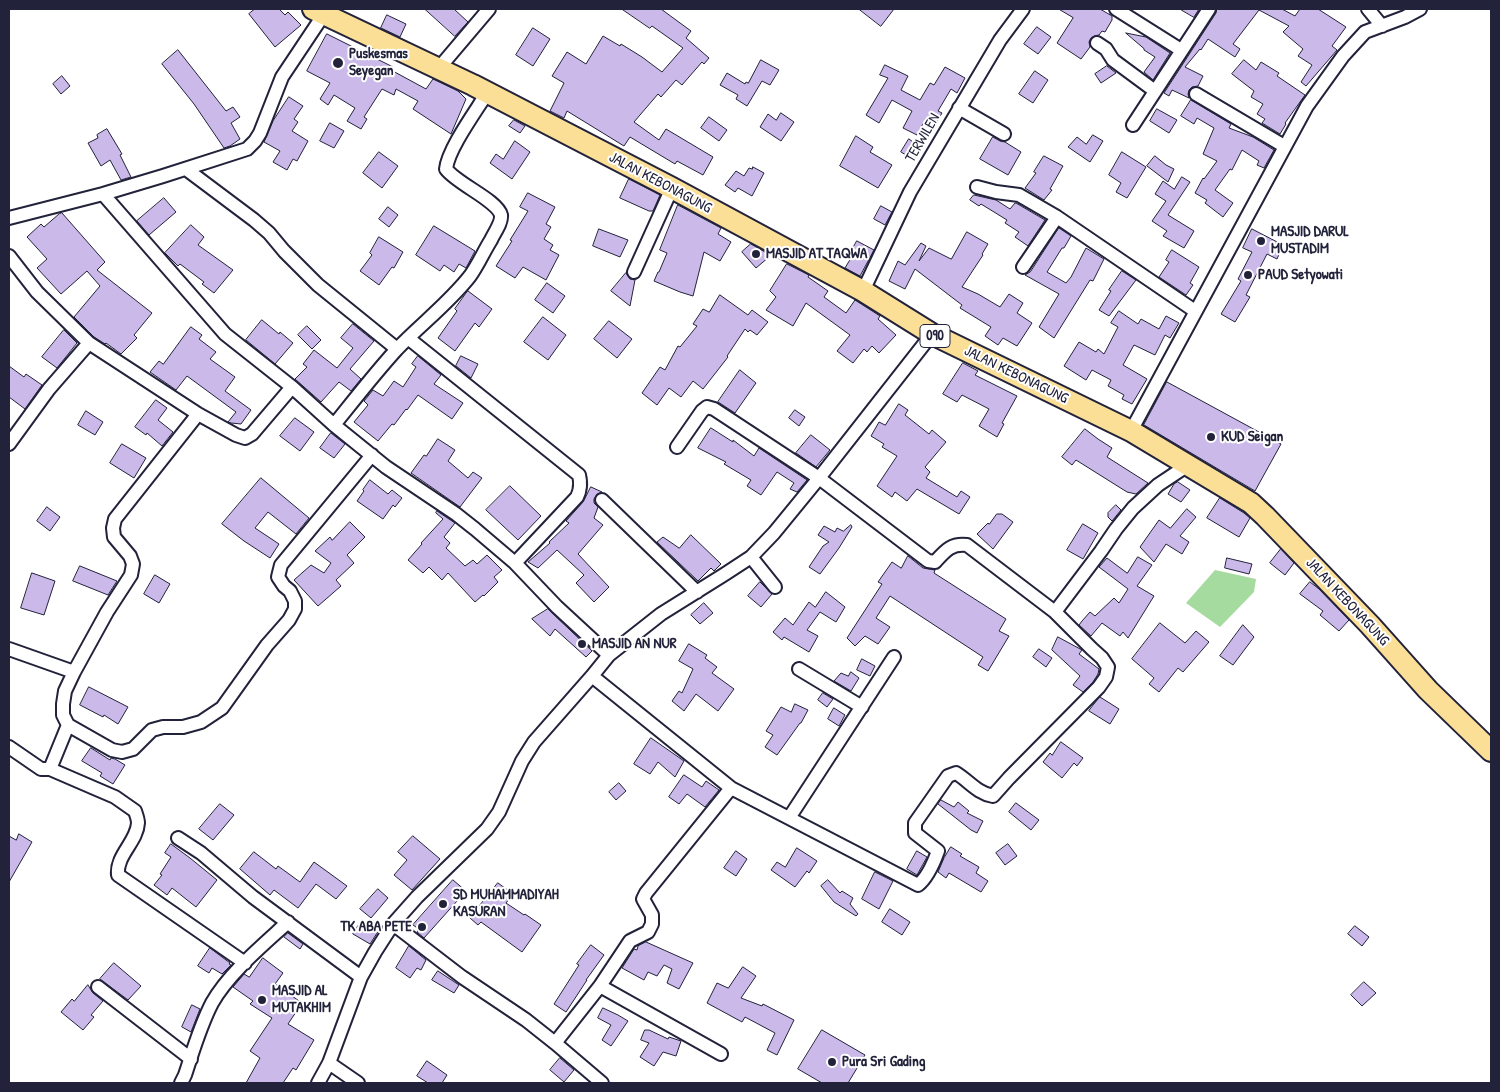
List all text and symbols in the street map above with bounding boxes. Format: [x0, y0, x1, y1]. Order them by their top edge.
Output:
place label: Puskesmas Seyegan [349, 45, 408, 80]
marker: Puskesmas Seyegan [331, 56, 345, 70]
street label: TERWILEN [902, 110, 944, 166]
street label: JALAN KEBONAGUNG [606, 148, 714, 218]
place label: MASJID DARUL MUSTADIM [1271, 223, 1349, 258]
marker: MASJID DARUL MUSTADIM [1255, 235, 1267, 247]
place label: MASJID AT TAQWA [766, 245, 867, 263]
marker: MASJID AT TAQWA [750, 248, 762, 260]
place label: PAUD Setyowati [1258, 266, 1343, 284]
marker: PAUD Setyowati [1242, 269, 1254, 281]
road number: 090 [920, 324, 950, 348]
street label: JALAN KEBONAGUNG [961, 342, 1071, 408]
place label: KUD Seigan [1221, 428, 1283, 446]
marker: KUD Seigan [1205, 431, 1217, 443]
street label: JALAN KEBONAGUNG [1302, 554, 1392, 650]
place label: MASJID AN NUR [592, 635, 677, 653]
marker: MASJID AN NUR [576, 638, 588, 650]
place label: SD MUHAMMADIYAH KASURAN [453, 886, 559, 921]
marker: SD MUHAMMADIYAH KASURAN [437, 898, 449, 910]
place label: TK ABA PETE [340, 918, 412, 936]
marker: TK ABA PETE [416, 921, 428, 933]
place label: MASJID AL MUTAKHIM [272, 982, 331, 1017]
marker: MASJID AL MUTAKHIM [256, 994, 268, 1006]
place label: Pura Sri Gading [842, 1053, 926, 1071]
marker: Pura Sri Gading [826, 1056, 838, 1068]

